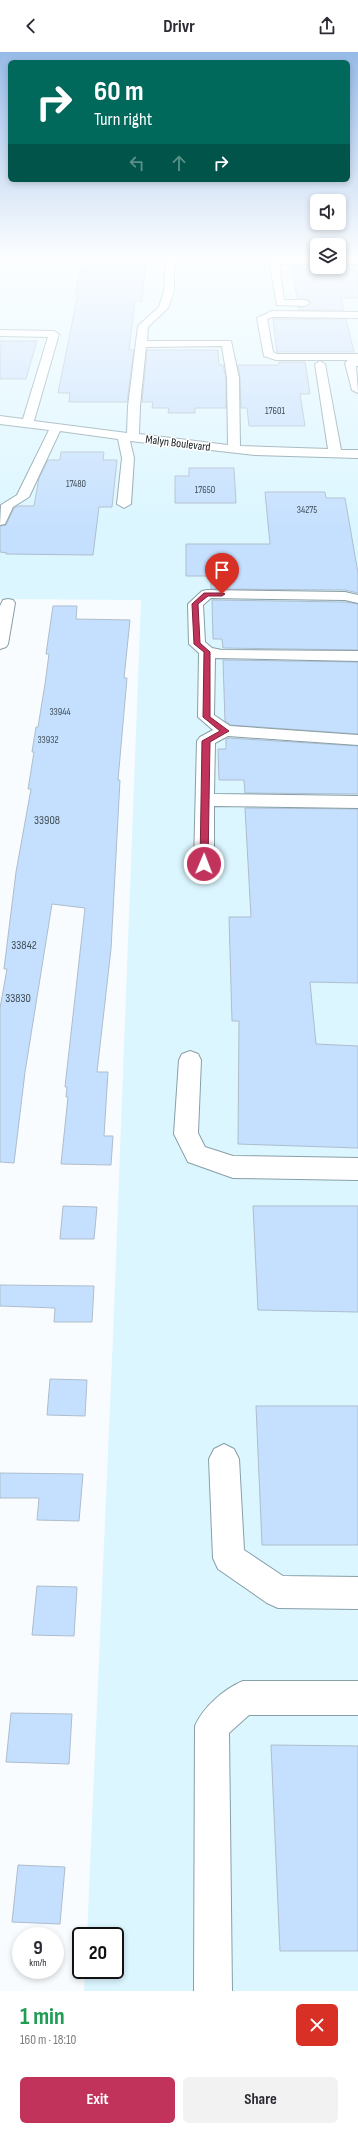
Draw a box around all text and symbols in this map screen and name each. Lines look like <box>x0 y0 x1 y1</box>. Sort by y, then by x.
icon: back <box>20 15 42 37</box>
icon: share <box>316 15 338 37</box>
text: Drivr <box>163 16 195 37</box>
text: 60 m <box>94 75 143 108</box>
icon: right <box>28 76 80 128</box>
text: Turn right <box>94 109 152 130</box>
icon: left <box>126 152 148 174</box>
icon: ahead <box>168 152 190 174</box>
icon: right <box>210 152 232 174</box>
map controls <box>310 194 346 274</box>
button: sound <box>310 194 346 230</box>
button: layers <box>310 238 346 274</box>
house number: 17601 <box>265 405 285 417</box>
street label: Malyn Boulevard <box>145 432 211 455</box>
house number: 17480 <box>66 478 86 490</box>
house number: 17650 <box>195 484 215 496</box>
house number: 34275 <box>297 504 317 516</box>
pin <box>205 553 239 594</box>
icon: arrive <box>211 559 233 581</box>
house number: 33944 <box>49 706 71 718</box>
house number: 33932 <box>37 734 59 746</box>
house number: 33908 <box>34 813 60 828</box>
position arrow <box>183 843 225 885</box>
house number: 33842 <box>11 938 37 953</box>
house number: 33830 <box>5 991 31 1006</box>
speed limit sign: 20 <box>72 1927 124 1979</box>
text: 9 <box>33 1936 43 1960</box>
text: km/h <box>29 1957 47 1969</box>
text: 1 min <box>20 2002 65 2031</box>
button: close <box>296 2004 338 2046</box>
text: 160 m · 18:10 <box>20 2032 76 2048</box>
button: Exit <box>20 2077 175 2123</box>
button: Share <box>183 2077 338 2123</box>

